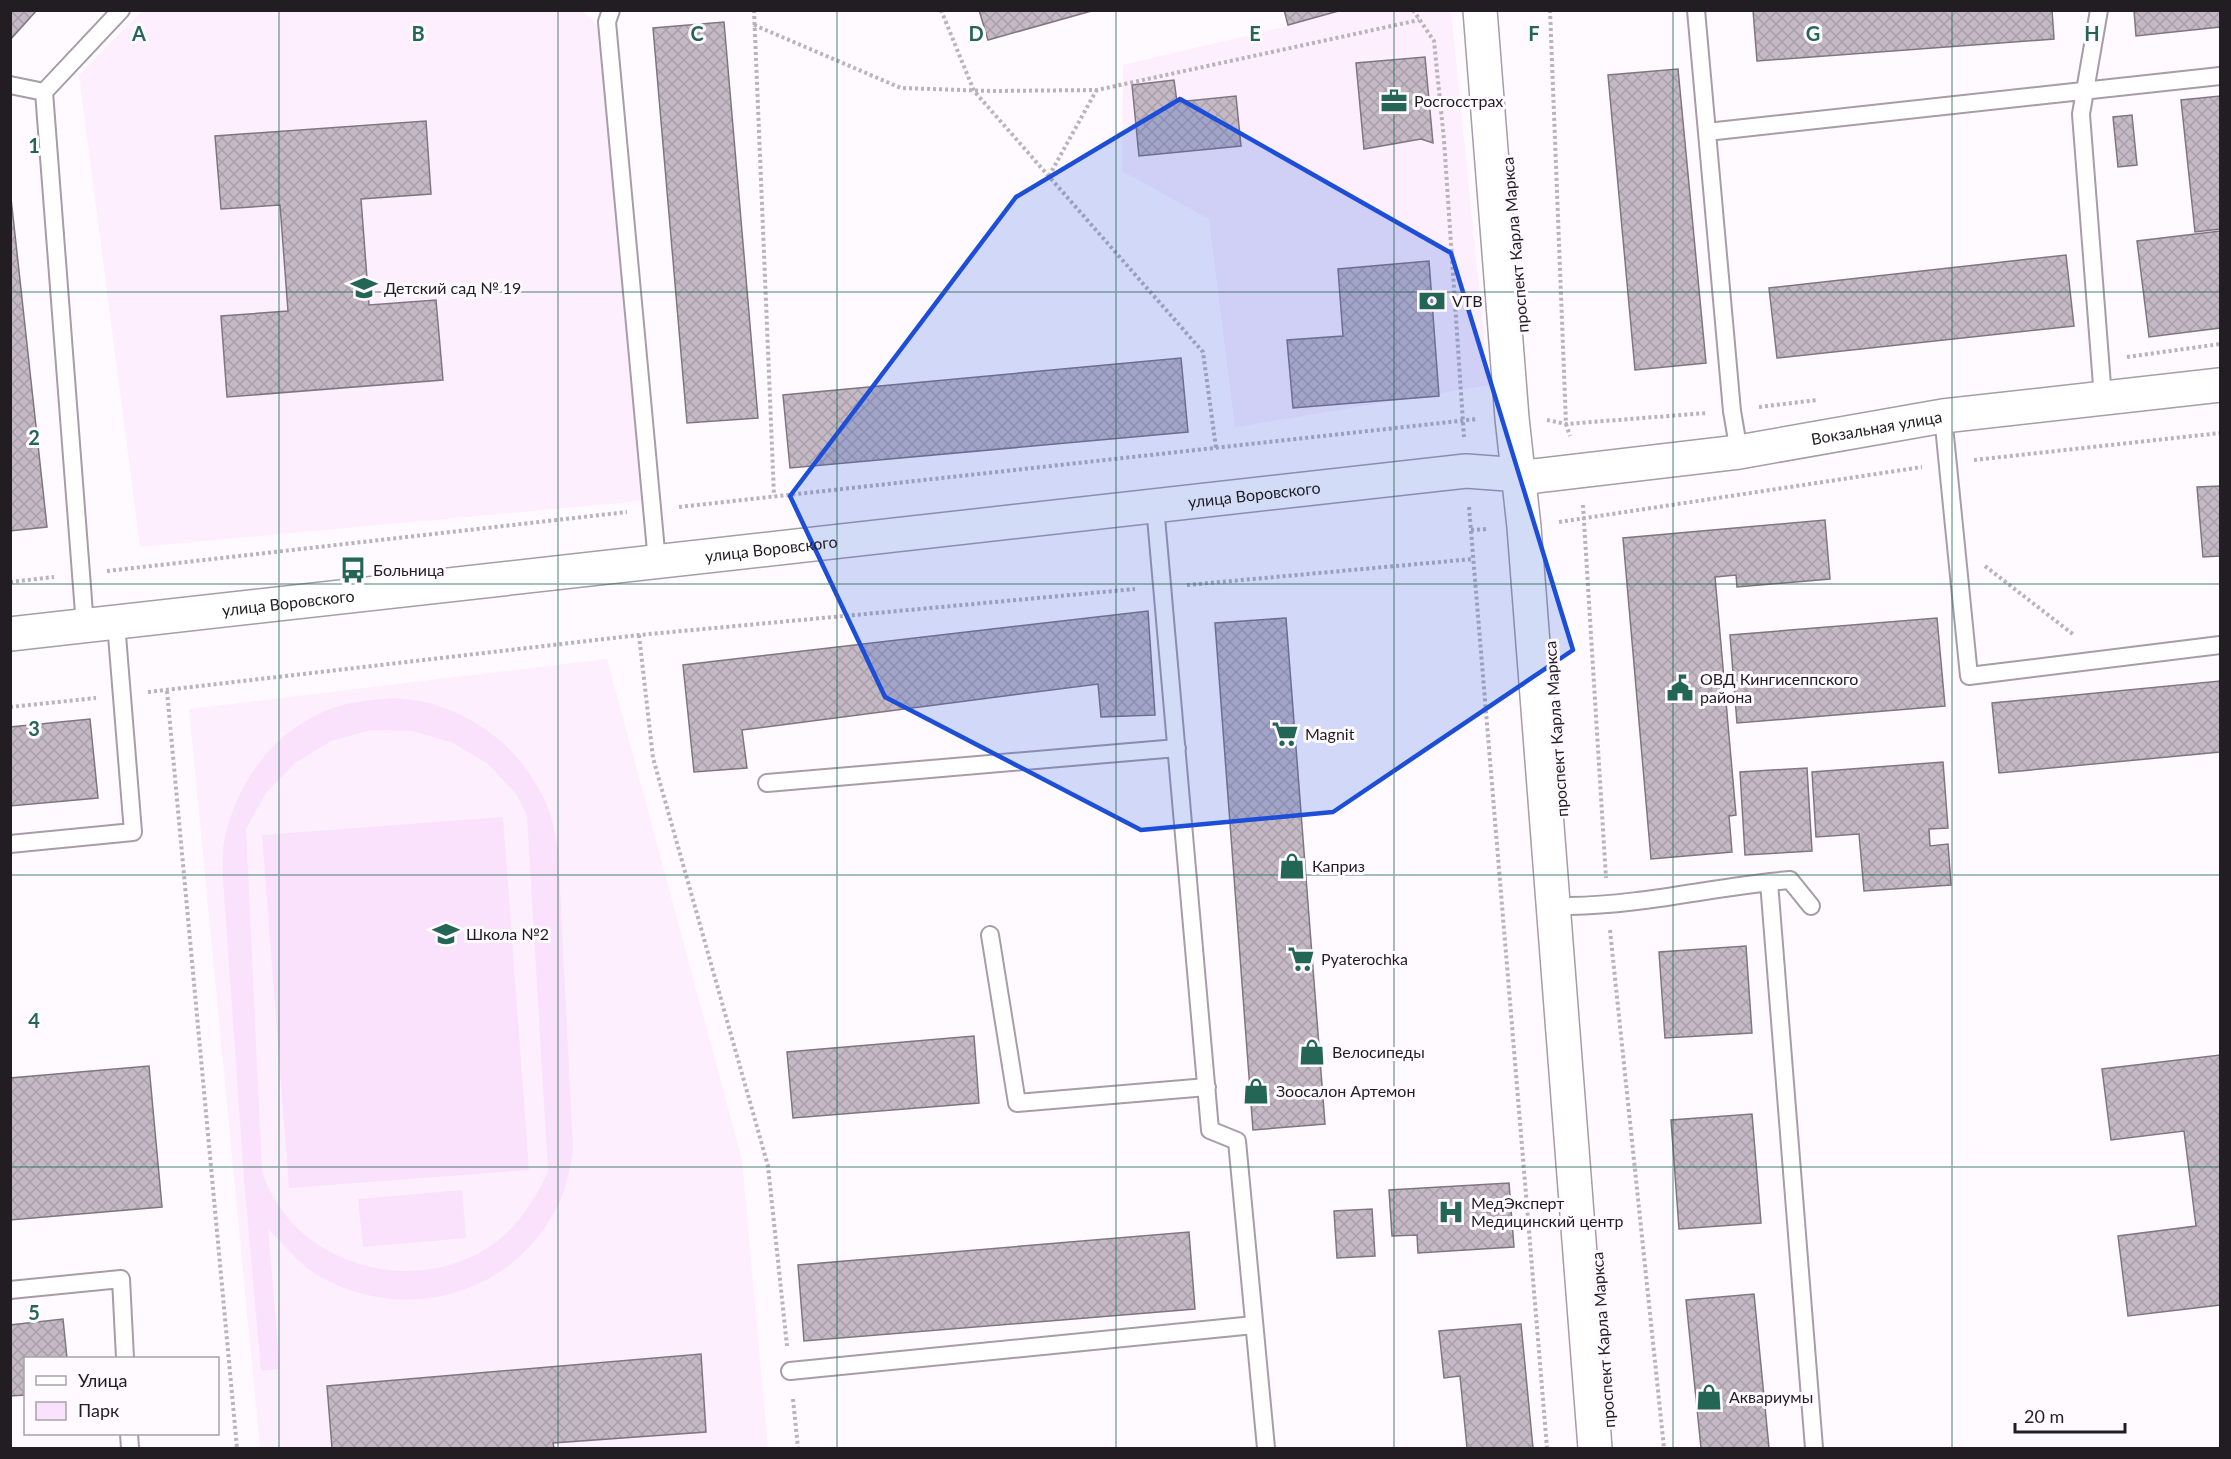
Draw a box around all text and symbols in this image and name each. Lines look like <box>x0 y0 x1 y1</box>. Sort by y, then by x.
text: A <box>131 21 146 45</box>
text: B <box>411 21 425 45</box>
text: C <box>690 21 704 45</box>
text: D <box>968 21 984 45</box>
text: E <box>1249 21 1261 45</box>
text: F <box>1528 21 1540 45</box>
text: G <box>1806 21 1820 45</box>
text: H <box>2084 21 2100 45</box>
office icon: Росгосстрах <box>1379 86 1409 116</box>
place label: Росгосстрах <box>1414 91 1503 110</box>
text: 1 <box>28 133 40 157</box>
street label: проспект Карла Маркса <box>1497 156 1532 334</box>
school or university icon: Детский сад № 19 <box>349 273 379 303</box>
place label: Детский сад № 19 <box>384 278 521 297</box>
bank icon: VTB <box>1417 286 1447 316</box>
place label: VTB <box>1452 291 1483 310</box>
street label: Вокзальная улица <box>1809 406 1943 448</box>
text: 2 <box>28 425 40 449</box>
street label: улица Воровского <box>1187 477 1321 511</box>
street label: улица Воровского <box>704 531 838 565</box>
bus stop icon: Больница <box>338 555 368 585</box>
place label: Больница <box>373 560 445 579</box>
street label: улица Воровского <box>221 586 355 619</box>
street label: проспект Карла Маркса <box>1540 640 1571 818</box>
place label: ОВД Кингисеппского района <box>1700 669 1858 706</box>
public building icon: ОВД Кингисеппского района <box>1665 673 1695 703</box>
text: 3 <box>28 716 40 740</box>
supermarket icon: Magnit <box>1270 719 1300 749</box>
place label: Magnit <box>1305 724 1355 743</box>
shop icon: Каприз <box>1277 851 1307 881</box>
place label: Каприз <box>1312 856 1365 875</box>
school or university icon: Школа №2 <box>431 919 461 949</box>
place label: Школа №2 <box>466 924 549 943</box>
supermarket icon: Pyaterochka <box>1286 944 1316 974</box>
place label: Pyaterochka <box>1321 949 1408 968</box>
text: 4 <box>28 1008 40 1032</box>
shop icon: Велосипеды <box>1297 1037 1327 1067</box>
place label: Велосипеды <box>1332 1042 1425 1061</box>
shop icon: Зоосалон Артемон <box>1241 1076 1271 1106</box>
place label: Зоосалон Артемон <box>1276 1081 1415 1100</box>
place label: МедЭксперт Медицинский центр <box>1471 1193 1623 1230</box>
hospital icon: МедЭксперт Медицинский центр <box>1436 1197 1466 1227</box>
street label: проспект Карла Маркса <box>1587 1251 1618 1429</box>
text: 5 <box>28 1300 40 1324</box>
legend <box>24 1357 219 1435</box>
text: Улица <box>78 1369 128 1391</box>
shop icon: Аквариумы <box>1694 1382 1724 1412</box>
place label: Аквариумы <box>1729 1387 1813 1406</box>
scale bar <box>2015 1396 2124 1434</box>
text: Парк <box>78 1399 120 1421</box>
text: 20 m <box>2024 1405 2064 1427</box>

